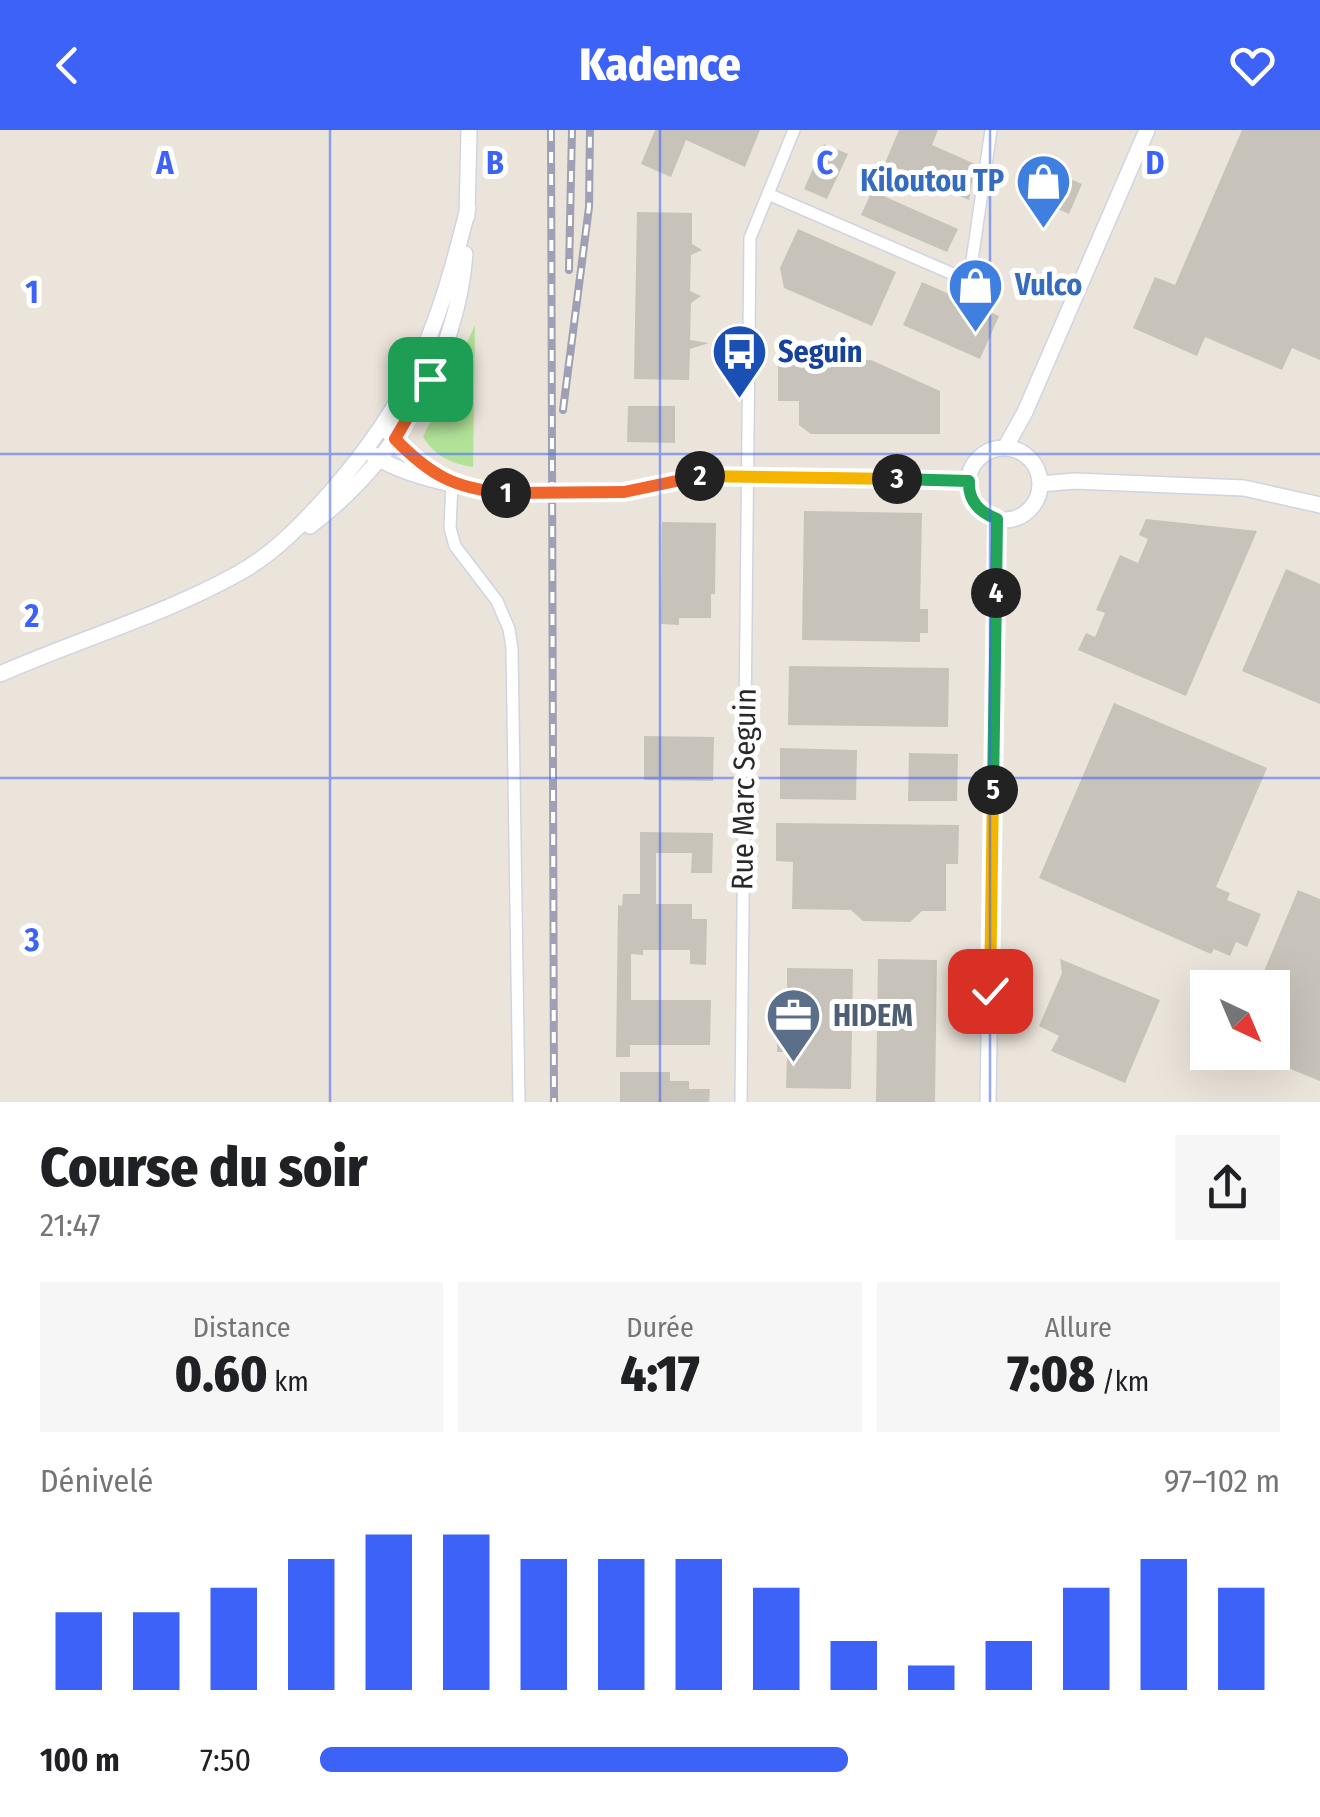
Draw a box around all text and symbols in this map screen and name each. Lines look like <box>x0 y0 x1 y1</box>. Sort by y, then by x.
icon: back <box>40 38 95 93</box>
text: Kadence <box>579 38 741 92</box>
icon: heart <box>1225 38 1280 93</box>
text: A <box>155 144 174 182</box>
text: B <box>486 144 504 182</box>
text: C <box>817 144 834 182</box>
text: D <box>1145 144 1165 182</box>
shop icon: Kiloutou TP <box>1013 151 1073 230</box>
place label: Kiloutou TP <box>860 163 1004 199</box>
shop icon: Vulco <box>946 255 1006 334</box>
place label: Vulco <box>1014 267 1082 303</box>
text: 1 <box>25 273 39 311</box>
bus stop icon: Seguin <box>709 322 769 401</box>
place label: Seguin <box>778 334 862 370</box>
pin <box>388 337 473 422</box>
icon: arrive <box>403 352 458 407</box>
pin: 2 <box>675 451 725 501</box>
pin: 3 <box>872 454 922 504</box>
text: 2 <box>694 459 706 492</box>
text: 3 <box>890 462 904 495</box>
pin: 1 <box>481 468 531 518</box>
text: 1 <box>500 476 512 509</box>
pin: 4 <box>971 568 1021 618</box>
text: 4 <box>989 576 1003 609</box>
text: 2 <box>24 597 40 635</box>
street label: Rue Marc Seguin <box>724 688 764 890</box>
pin: 5 <box>968 765 1018 815</box>
text: 5 <box>986 773 1000 806</box>
text: 3 <box>23 921 40 959</box>
pin <box>948 949 1033 1034</box>
icon: check <box>963 964 1018 1019</box>
north arrow <box>1190 970 1290 1070</box>
map controls <box>1190 970 1290 1070</box>
office icon: HIDEM <box>764 986 824 1065</box>
place label: HIDEM <box>833 998 913 1034</box>
text: Course du soir <box>40 1135 367 1201</box>
button: share <box>1175 1135 1280 1240</box>
text: 21:47 <box>40 1206 100 1244</box>
text: Distance <box>193 1311 291 1344</box>
text: Durée <box>626 1311 694 1344</box>
text: Allure <box>1045 1311 1112 1344</box>
text: 0.60 <box>175 1344 268 1404</box>
text: 4:17 <box>620 1344 700 1404</box>
text: 7:08 <box>1007 1344 1095 1404</box>
text: km <box>268 1365 309 1398</box>
text: /km <box>1095 1365 1149 1398</box>
text: Dénivelé <box>40 1462 153 1500</box>
text: 97–102 m <box>1164 1462 1280 1500</box>
text: 100 m <box>40 1741 120 1779</box>
text: 7:50 <box>200 1741 251 1779</box>

